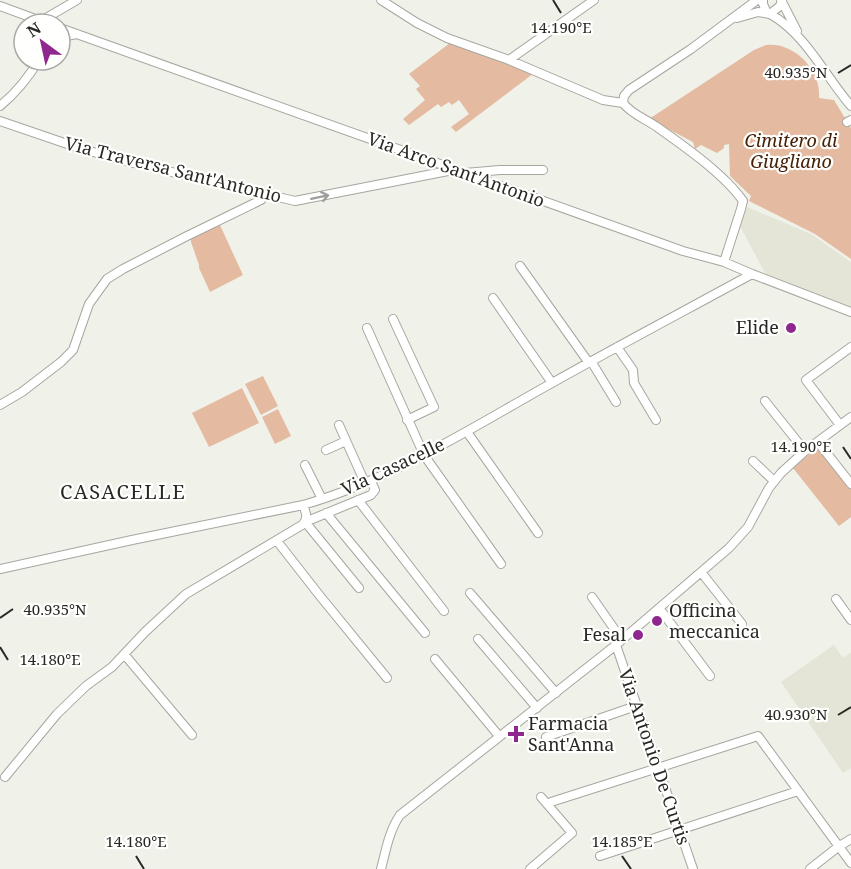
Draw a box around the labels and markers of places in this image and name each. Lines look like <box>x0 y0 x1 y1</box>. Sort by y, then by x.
place label: Elide <box>736 315 779 339</box>
marker: Elide <box>784 321 798 335</box>
place label: Officina meccanica <box>669 598 760 643</box>
marker: Officina meccanica <box>650 614 664 628</box>
place label: Fesal <box>583 622 626 646</box>
marker: Fesal <box>631 628 645 642</box>
place label: Farmacia Sant'Anna <box>528 711 614 756</box>
marker: Farmacia Sant'Anna <box>509 727 523 741</box>

